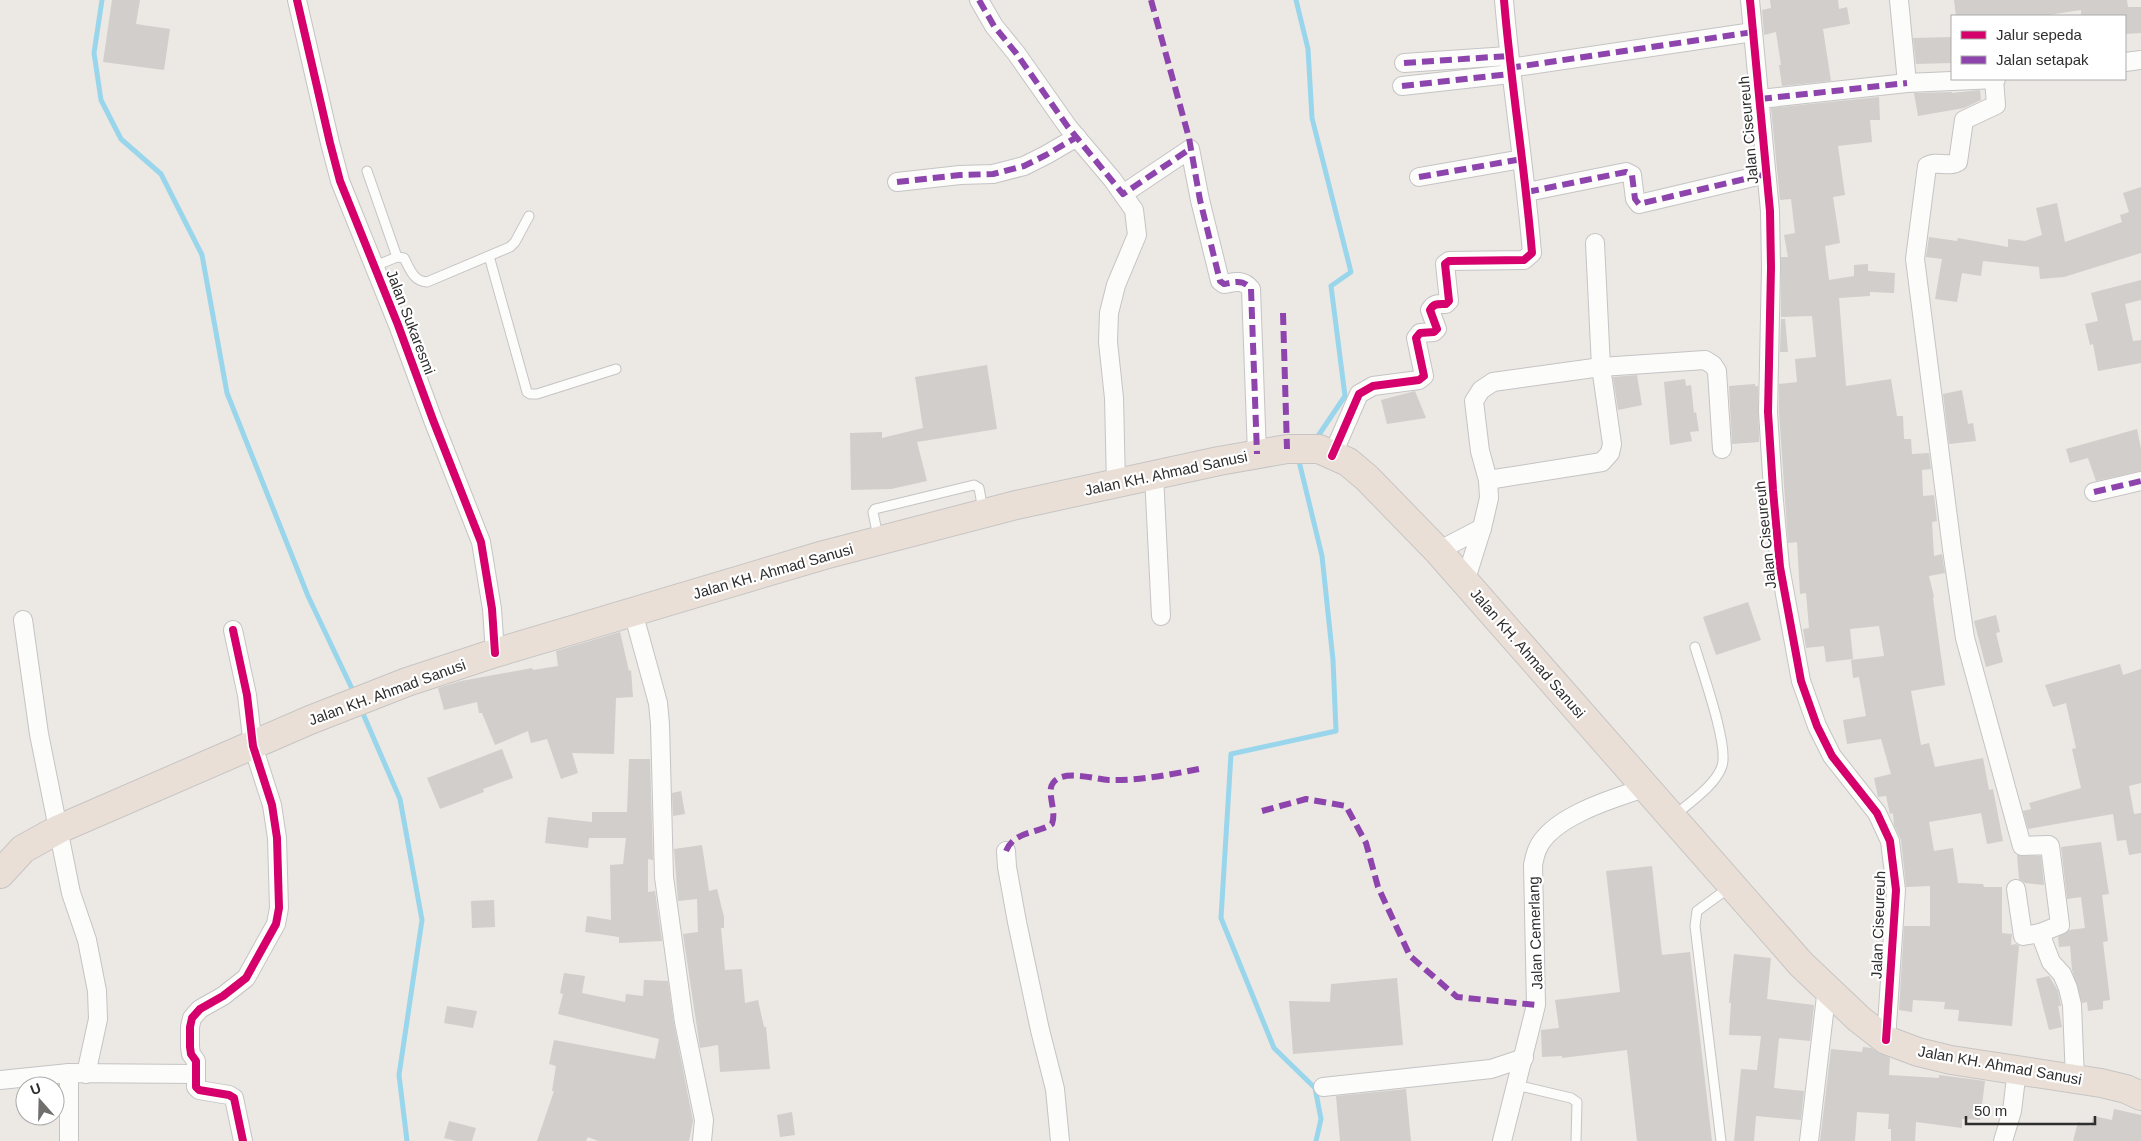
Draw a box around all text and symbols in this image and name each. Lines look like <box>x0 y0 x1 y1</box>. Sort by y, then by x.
legend <box>1951 15 2126 80</box>
text: Jalur sepeda <box>1996 26 2083 43</box>
text: Jalan setapak <box>1996 51 2089 68</box>
street label: Jalan Ciseureuh <box>1735 75 1761 185</box>
street label: Jalan Sukaresmi <box>383 267 439 377</box>
street label: Jalan KH. Ahmad Sanusi <box>1083 447 1249 499</box>
street label: Jalan Ciseureuh <box>1751 480 1779 590</box>
street label: Jalan KH. Ahmad Sanusi <box>691 540 855 602</box>
street label: Jalan KH. Ahmad Sanusi <box>1467 585 1589 721</box>
street label: Jalan KH. Ahmad Sanusi <box>306 656 468 728</box>
street label: Jalan Ciseureuh <box>1868 871 1888 979</box>
street label: Jalan Cemerlang <box>1525 876 1545 990</box>
street label: Jalan KH. Ahmad Sanusi <box>1917 1042 2083 1088</box>
north arrow <box>15 1076 65 1126</box>
text: U <box>28 1080 43 1098</box>
scale bar <box>1966 1094 2095 1126</box>
text: 50 m <box>1974 1102 2007 1119</box>

